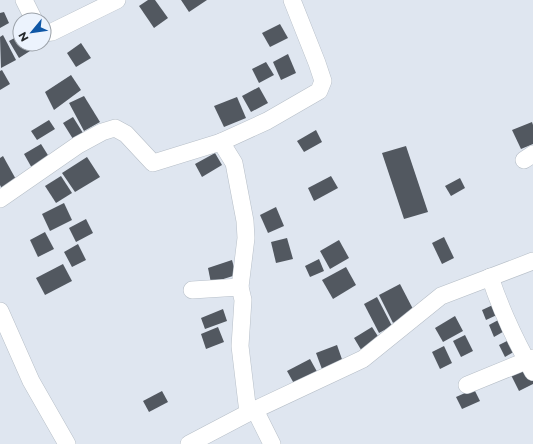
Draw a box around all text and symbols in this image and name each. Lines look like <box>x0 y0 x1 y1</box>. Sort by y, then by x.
north arrow <box>12 12 52 52</box>
text: N <box>15 30 32 44</box>

